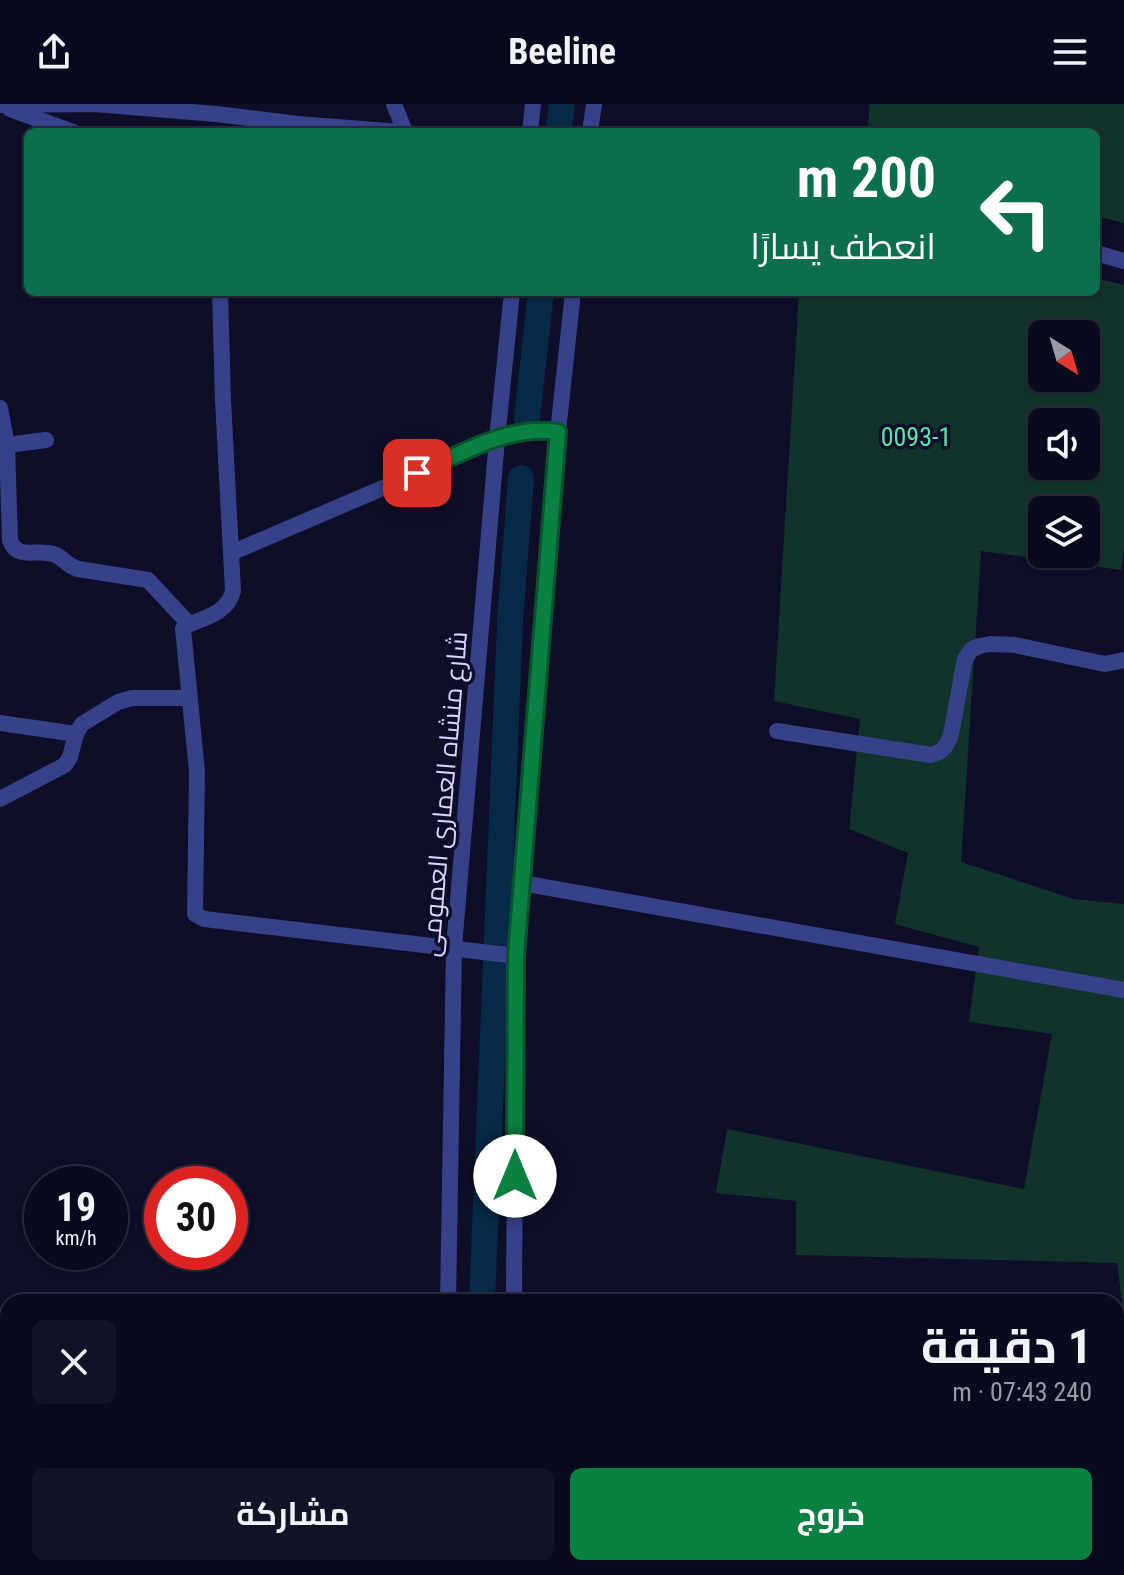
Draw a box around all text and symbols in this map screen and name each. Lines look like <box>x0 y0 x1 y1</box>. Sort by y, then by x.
icon: share <box>32 30 76 74</box>
icon: menu <box>1048 30 1092 74</box>
text: Beeline <box>508 31 616 73</box>
text: 200 m <box>797 145 936 211</box>
icon: left <box>964 160 1068 264</box>
text: انعطف يسارًا <box>750 226 936 268</box>
north arrow <box>1028 320 1100 392</box>
map controls <box>1028 320 1100 568</box>
button: sound <box>1028 408 1100 480</box>
park label: 0093-1 <box>881 422 951 452</box>
pin <box>383 439 451 507</box>
icon: arrive <box>395 451 439 495</box>
button: layers <box>1028 496 1100 568</box>
street label: شارع منشاه العمارى العمومى <box>415 630 475 958</box>
position arrow <box>473 1134 557 1218</box>
speed limit sign: 30 <box>144 1166 248 1270</box>
text: 19 <box>56 1184 96 1231</box>
text: km/h <box>55 1226 97 1250</box>
text: 1 دقيقة <box>921 1318 1092 1375</box>
button: close <box>32 1320 116 1404</box>
text: 240 m · 07:43 <box>952 1377 1092 1407</box>
button: مشاركة <box>32 1468 554 1560</box>
button: خروج <box>570 1468 1092 1560</box>

